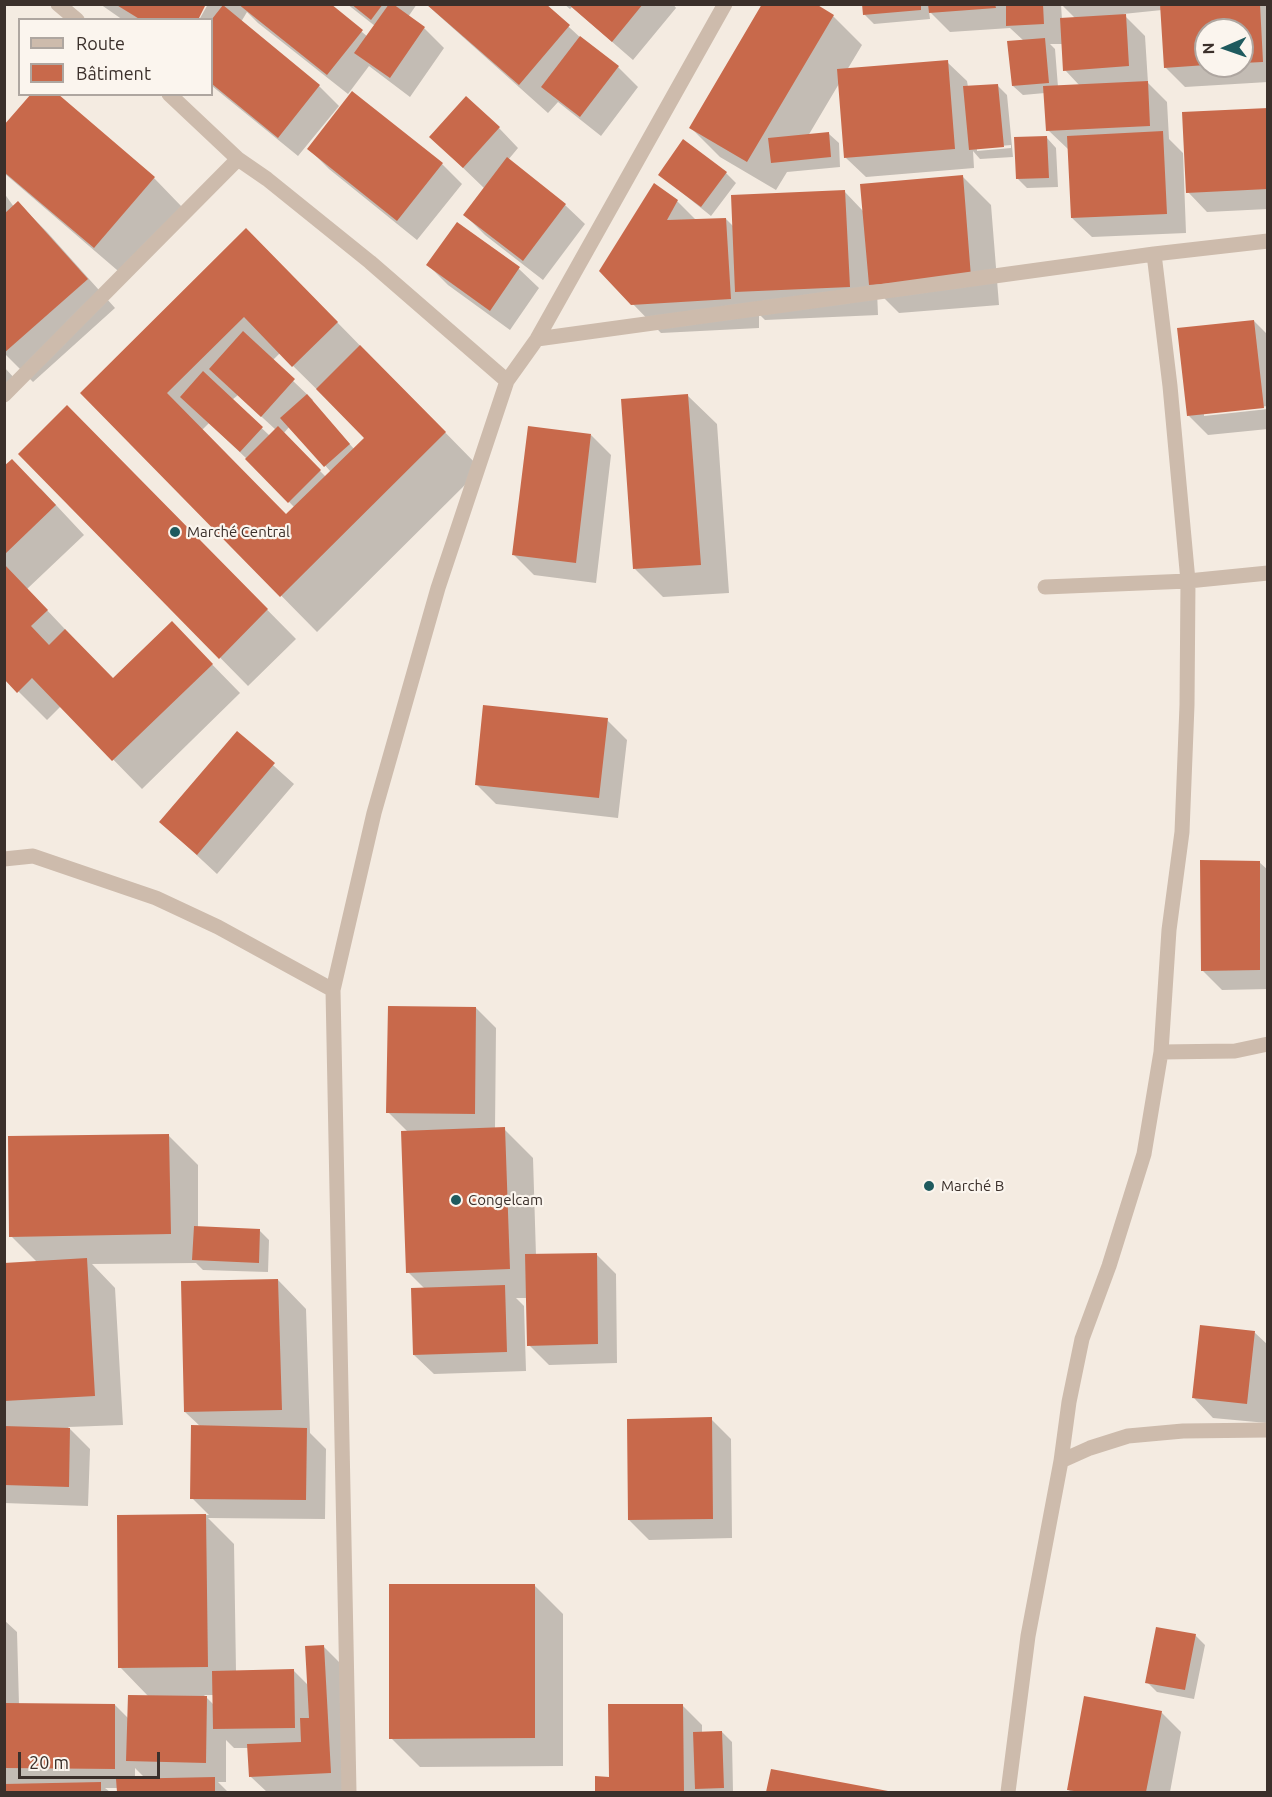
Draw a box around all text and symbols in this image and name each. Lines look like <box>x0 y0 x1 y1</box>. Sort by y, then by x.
legend <box>18 18 213 96</box>
north arrow <box>1194 18 1254 78</box>
text: Route <box>76 33 125 53</box>
text: N <box>1199 42 1217 55</box>
text: Bâtiment <box>76 63 151 83</box>
place label: Marché Central <box>187 523 290 541</box>
marker: Marché Central <box>168 525 182 539</box>
place label: Marché B <box>941 1177 1004 1195</box>
marker: Marché B <box>922 1179 936 1193</box>
place label: Congelcam <box>468 1191 543 1209</box>
marker: Congelcam <box>449 1193 463 1207</box>
scale bar <box>21 1740 164 1778</box>
text: 20 m <box>29 1752 69 1772</box>

